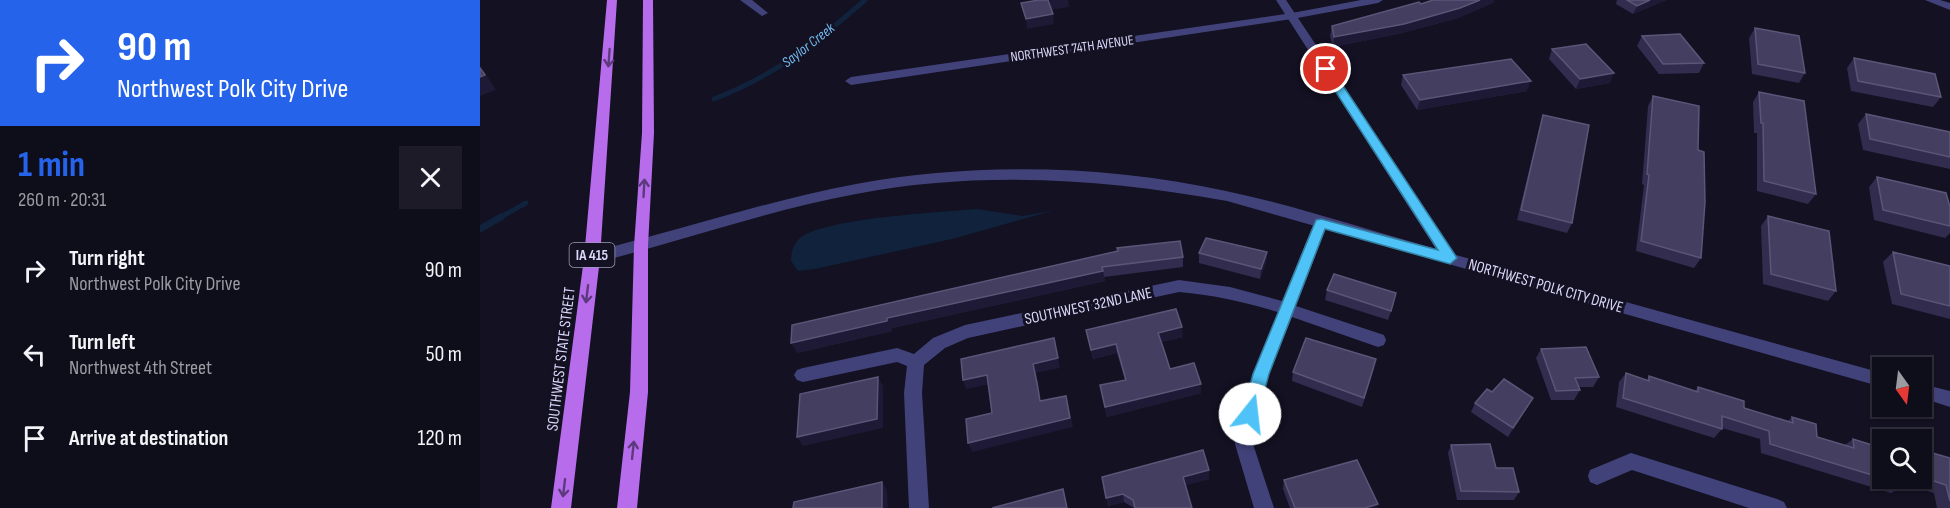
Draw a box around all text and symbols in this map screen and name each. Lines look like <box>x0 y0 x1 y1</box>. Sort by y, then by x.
water label: Saylor Creek <box>778 19 839 72</box>
text: 90 m <box>117 22 191 73</box>
icon: right <box>18 24 96 102</box>
street label: NORTHWEST 74TH AVENUE <box>1009 31 1135 66</box>
pin <box>1300 43 1351 94</box>
one-way arrow <box>603 48 614 68</box>
icon: arrive <box>1309 52 1342 85</box>
text: Northwest Polk City Drive <box>117 73 348 105</box>
text: 1 min <box>18 144 85 187</box>
button: close <box>399 146 462 209</box>
one-way arrow <box>639 178 650 198</box>
text: 260 m · 20:31 <box>18 188 106 212</box>
road number: IA 415 <box>570 243 614 267</box>
text: Turn right <box>69 245 145 272</box>
icon: right <box>18 254 51 287</box>
street label: NORTHWEST POLK CITY DRIVE <box>1466 255 1625 318</box>
text: 90 m <box>425 257 462 284</box>
text: Northwest Polk City Drive <box>69 272 240 296</box>
one-way arrow <box>582 284 593 304</box>
street label: SOUTHWEST 32ND LANE <box>1023 284 1154 329</box>
street label: SOUTHWEST STATE STREET <box>543 286 580 432</box>
text: Turn left <box>69 329 135 356</box>
icon: left <box>18 338 51 371</box>
text: 50 m <box>426 341 462 368</box>
text: Northwest 4th Street <box>69 356 212 380</box>
north arrow <box>1872 357 1932 417</box>
map controls <box>1872 357 1932 489</box>
position arrow <box>1218 382 1282 446</box>
icon: arrive <box>18 422 51 455</box>
text: Arrive at destination <box>69 425 228 452</box>
text: 120 m <box>418 425 462 452</box>
button: search <box>1872 429 1932 489</box>
one-way arrow <box>628 440 639 460</box>
one-way arrow <box>558 478 569 497</box>

